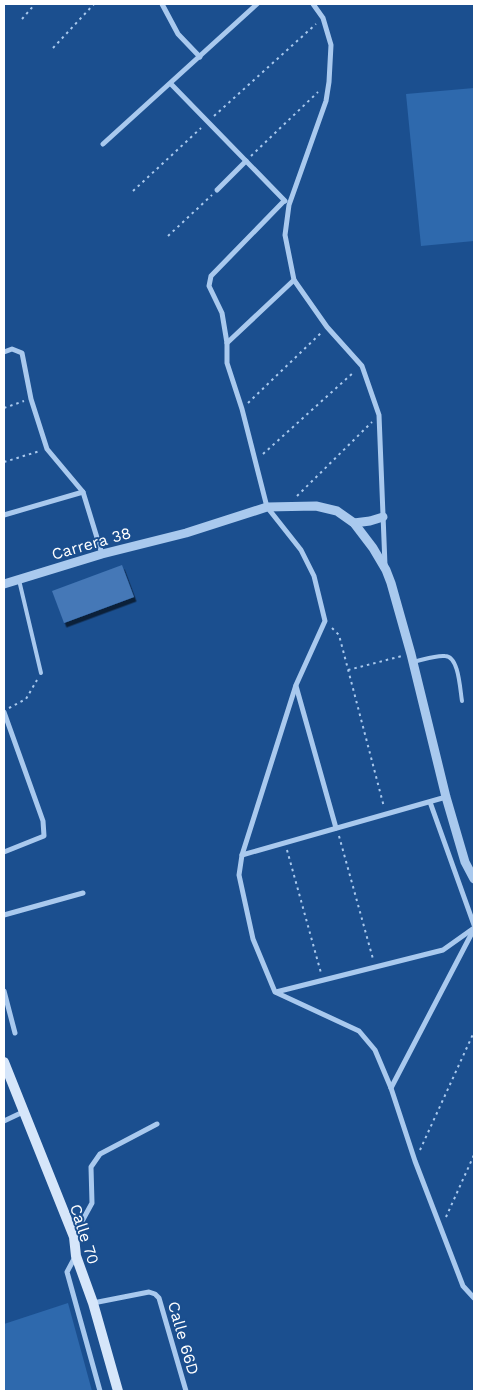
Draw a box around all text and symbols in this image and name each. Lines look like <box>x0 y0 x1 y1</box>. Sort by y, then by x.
street label: Carrera 38 <box>49 523 133 564</box>
street label: Calle 70 <box>66 1202 103 1267</box>
street label: Calle 66D <box>164 1299 203 1377</box>

